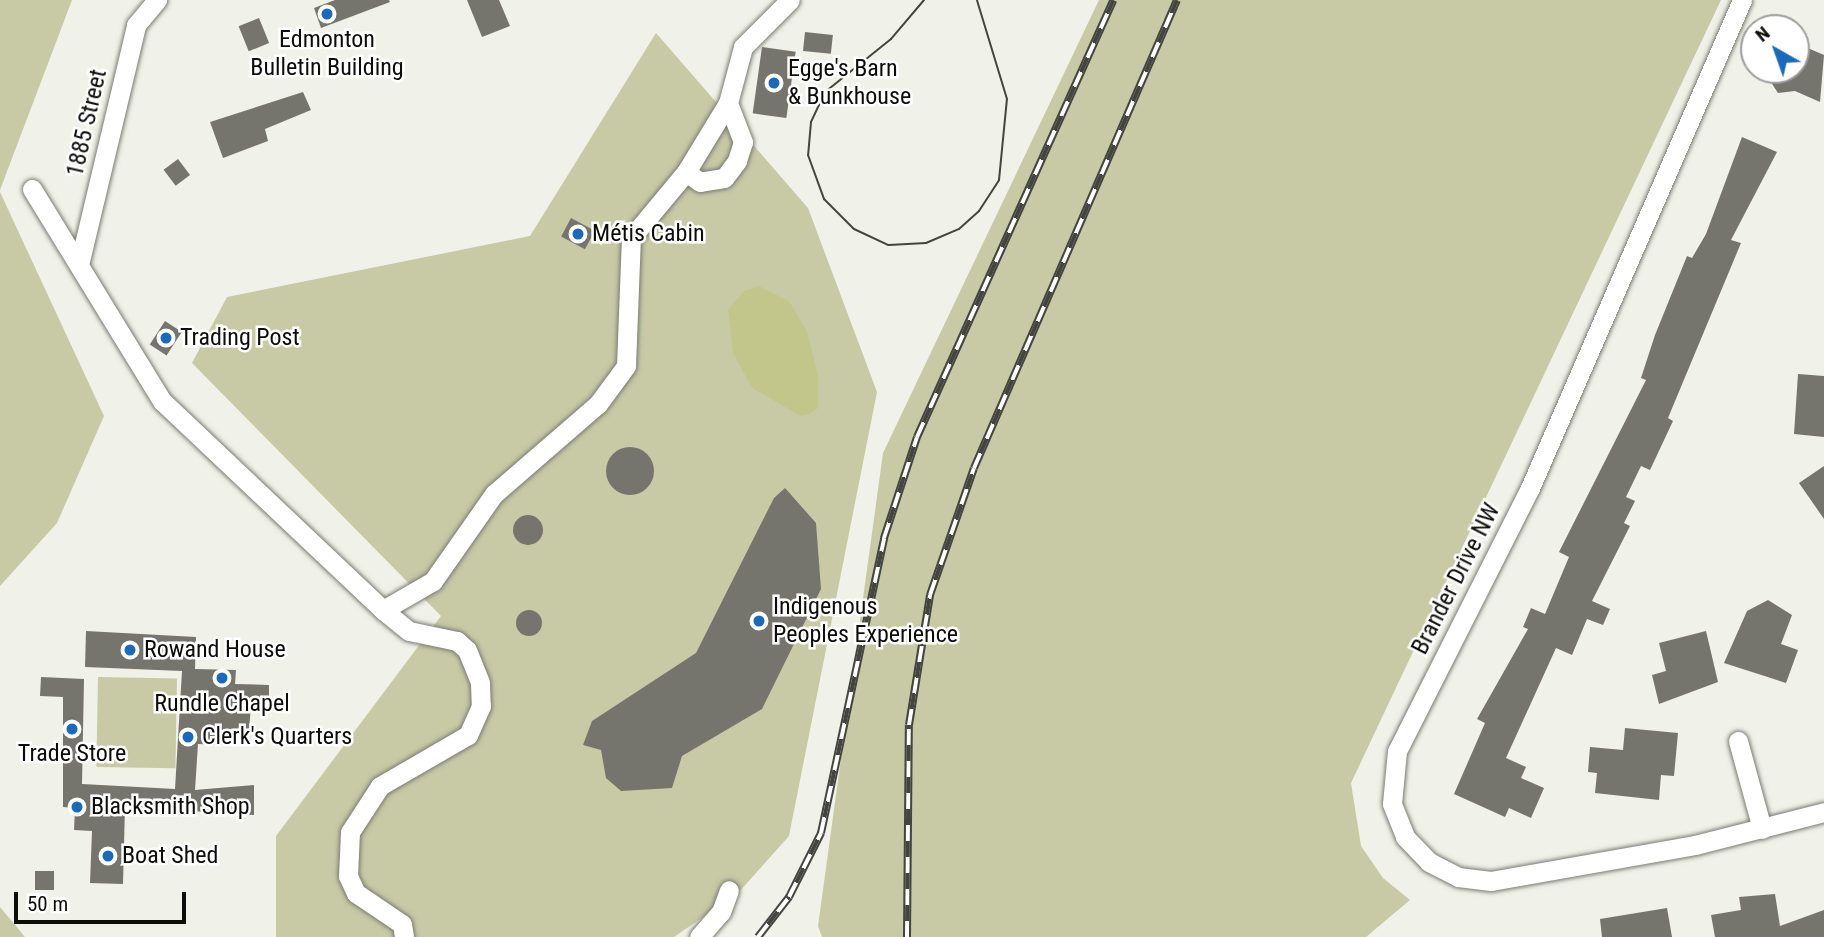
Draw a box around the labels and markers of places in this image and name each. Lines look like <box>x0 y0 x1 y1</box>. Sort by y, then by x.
marker: Edmonton Bulletin Building <box>319 6 335 22</box>
place label: Edmonton Bulletin Building <box>250 26 404 82</box>
place label: Egge's Barn & Bunkhouse <box>788 55 911 111</box>
marker: Egge's Barn & Bunkhouse <box>766 75 782 91</box>
place label: Métis Cabin <box>592 220 705 248</box>
marker: Métis Cabin <box>570 226 586 242</box>
place label: Trading Post <box>180 324 300 352</box>
marker: Trading Post <box>158 330 174 346</box>
place label: Indigenous Peoples Experience <box>773 593 958 649</box>
marker: Indigenous Peoples Experience <box>751 613 767 629</box>
place label: Rowand House <box>144 636 286 664</box>
marker: Rowand House <box>122 642 138 658</box>
marker: Rundle Chapel <box>214 670 230 686</box>
place label: Rundle Chapel <box>154 690 290 718</box>
marker: Trade Store <box>64 721 80 737</box>
place label: Clerk's Quarters <box>202 723 352 751</box>
marker: Clerk's Quarters <box>180 729 196 745</box>
place label: Trade Store <box>18 740 126 768</box>
place label: Blacksmith Shop <box>91 793 250 821</box>
marker: Blacksmith Shop <box>69 799 85 815</box>
place label: Boat Shed <box>122 842 218 870</box>
marker: Boat Shed <box>100 848 116 864</box>

